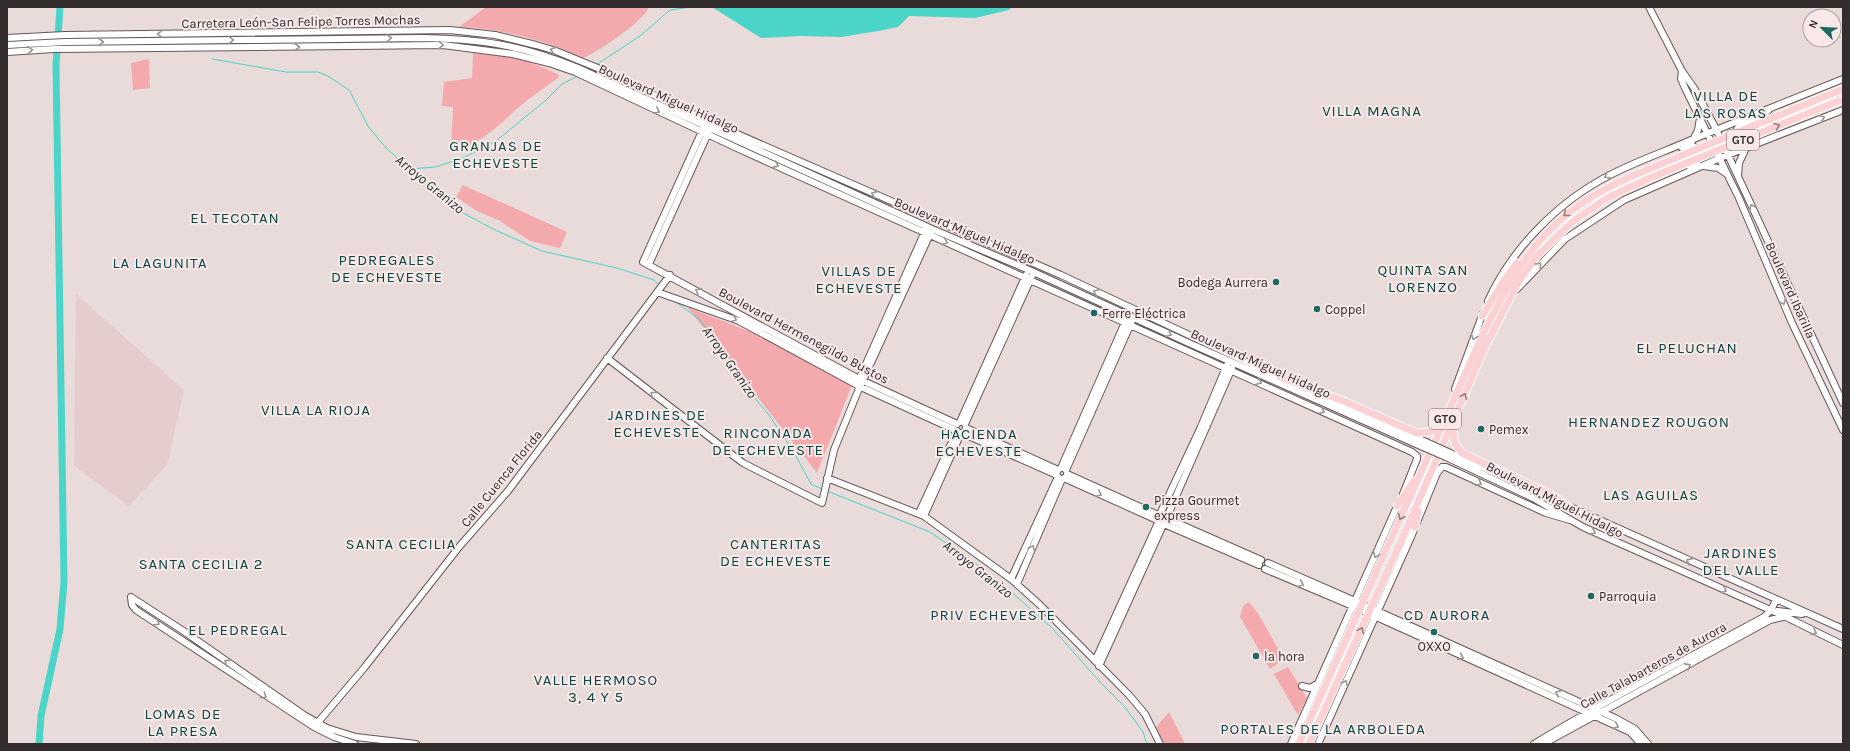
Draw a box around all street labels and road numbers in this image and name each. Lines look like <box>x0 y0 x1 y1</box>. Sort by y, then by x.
street label: Carretera León-San Felipe Torres Mochas <box>181 12 421 31</box>
street label: Boulevard Miguel Hidalgo <box>597 61 741 136</box>
road number: GTO <box>1727 130 1759 150</box>
street label: Boulevard Miguel Hidalgo <box>892 194 1037 267</box>
street label: Boulevard Ibarilla <box>1763 240 1819 341</box>
street label: Boulevard Hermenegildo Bustos <box>716 284 891 387</box>
street label: Boulevard Miguel Hidalgo <box>1189 326 1333 401</box>
road number: GTO <box>1429 409 1461 429</box>
street label: Calle Cuenca Florida <box>458 427 545 530</box>
street label: Boulevard Miguel Hidalgo <box>1484 458 1626 541</box>
street label: Calle Talabarteros de Aurora <box>1578 619 1729 712</box>

